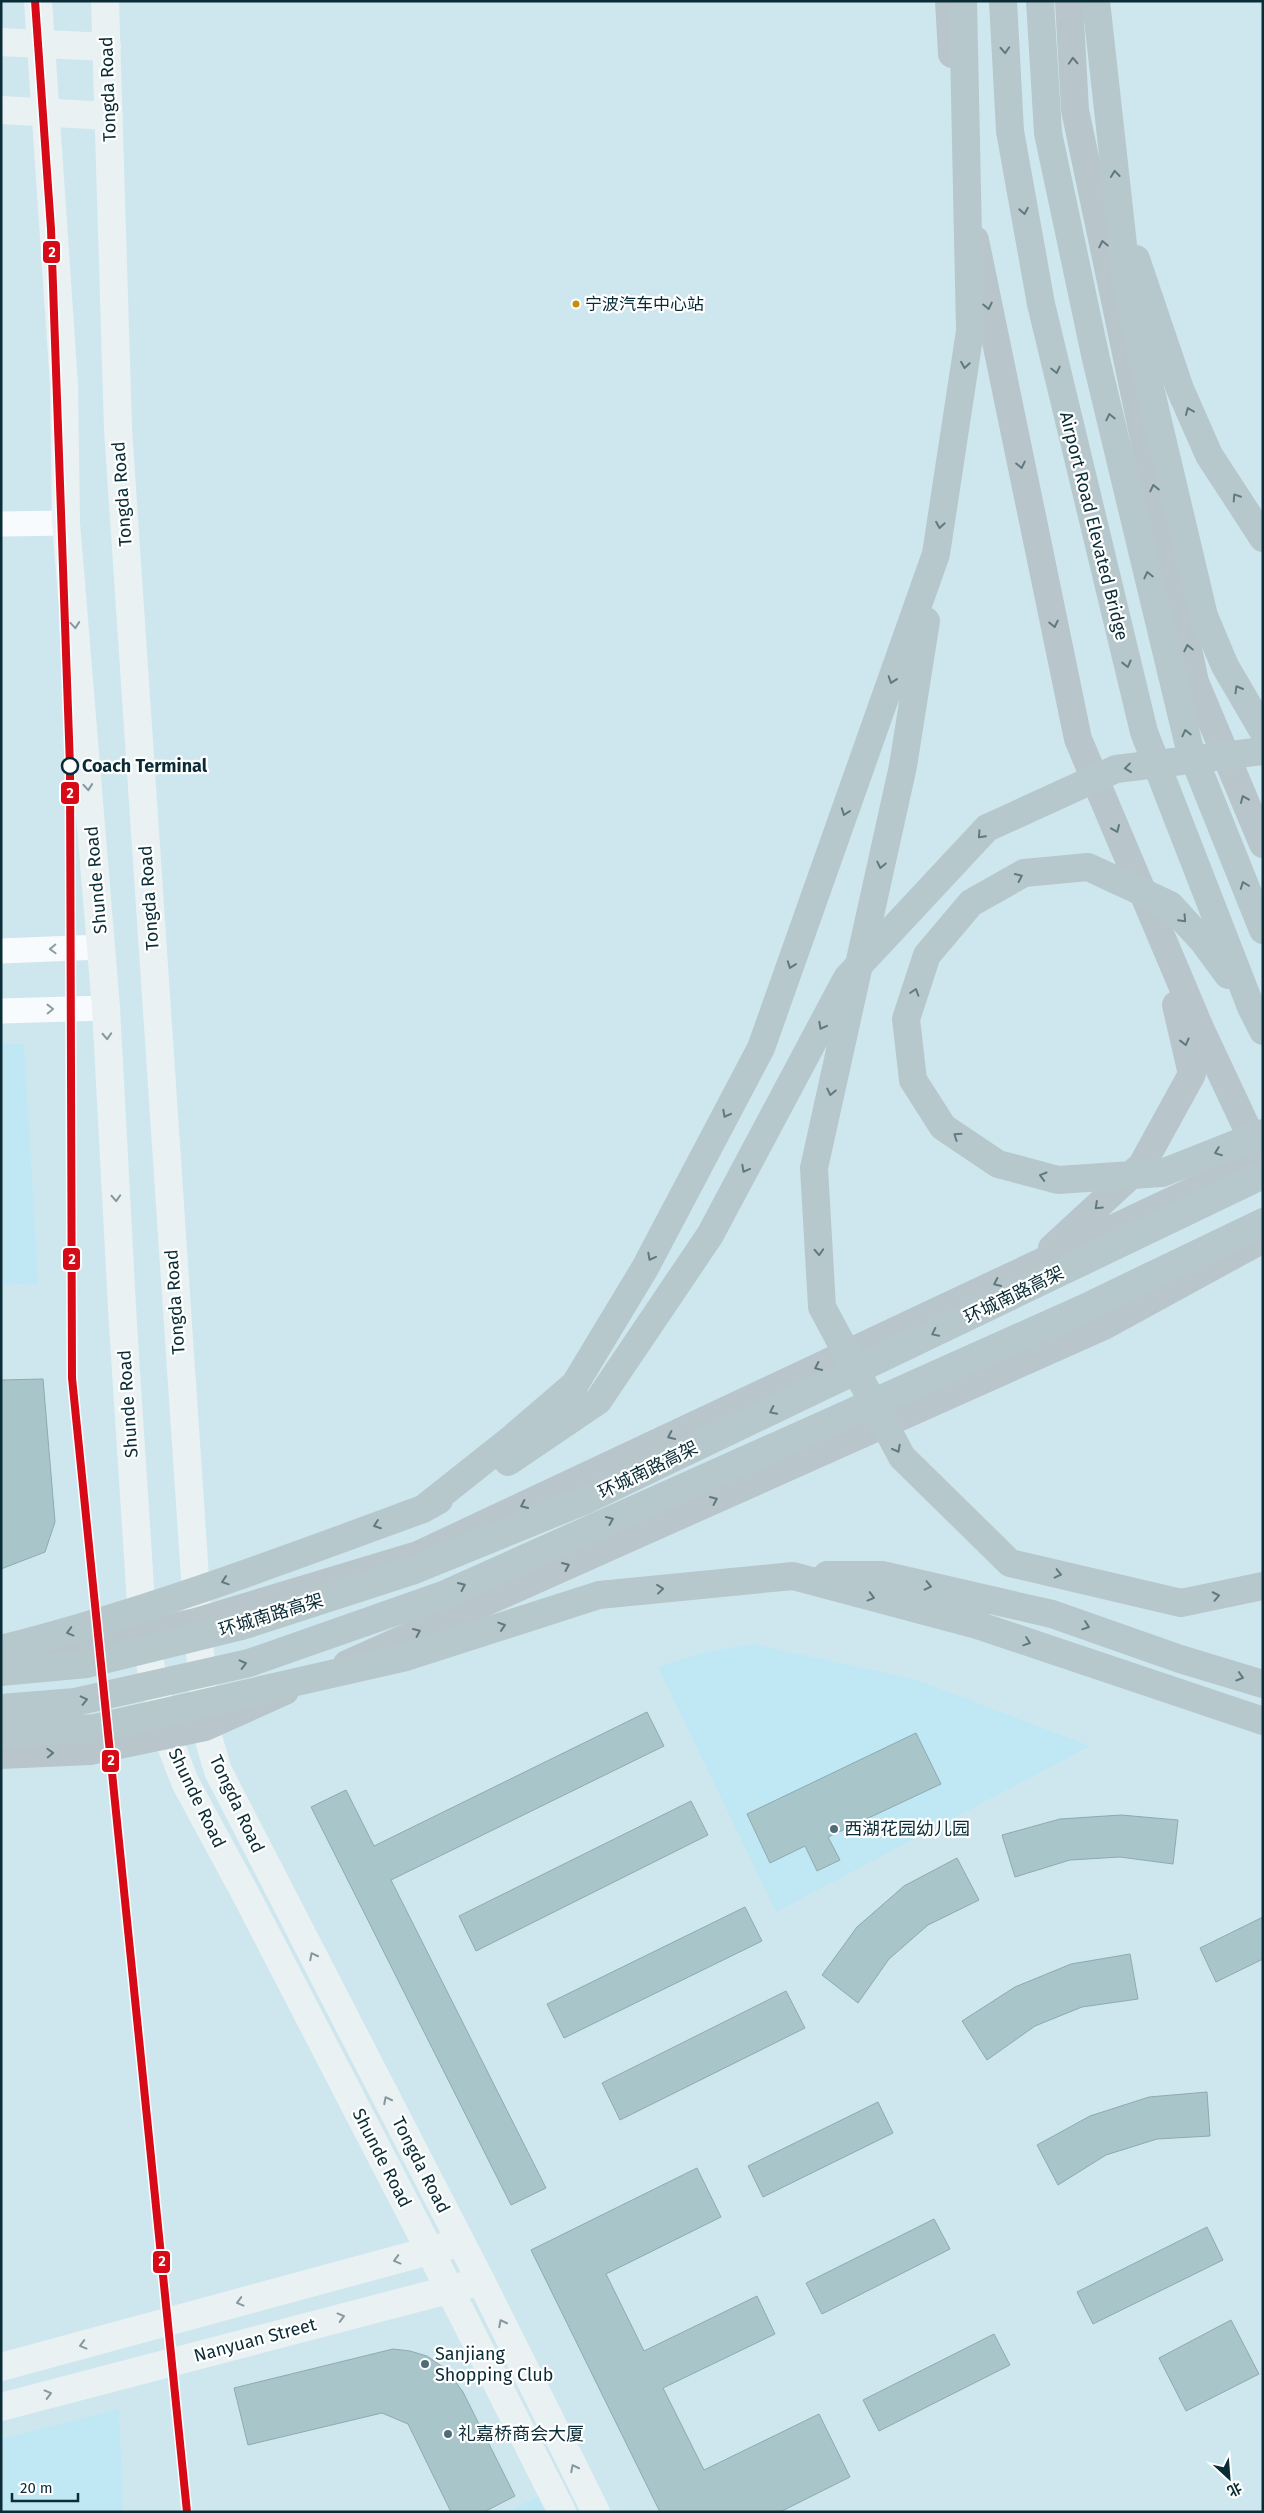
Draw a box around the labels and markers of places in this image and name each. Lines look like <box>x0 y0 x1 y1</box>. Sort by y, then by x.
place label: 宁波汽车中心站 <box>585 294 704 315</box>
marker: 宁波汽车中心站 <box>571 299 581 309</box>
place label: Coach Terminal <box>82 755 208 777</box>
marker: Coach Terminal <box>61 757 79 775</box>
place label: 西湖花园幼儿园 <box>844 1818 970 1840</box>
marker: 西湖花园幼儿园 <box>828 1823 840 1835</box>
place label: Sanjiang Shopping Club <box>435 2343 553 2386</box>
marker: Sanjiang Shopping Club <box>419 2358 431 2370</box>
place label: 礼嘉桥商会大厦 <box>458 2423 584 2445</box>
marker: 礼嘉桥商会大厦 <box>442 2428 454 2440</box>

